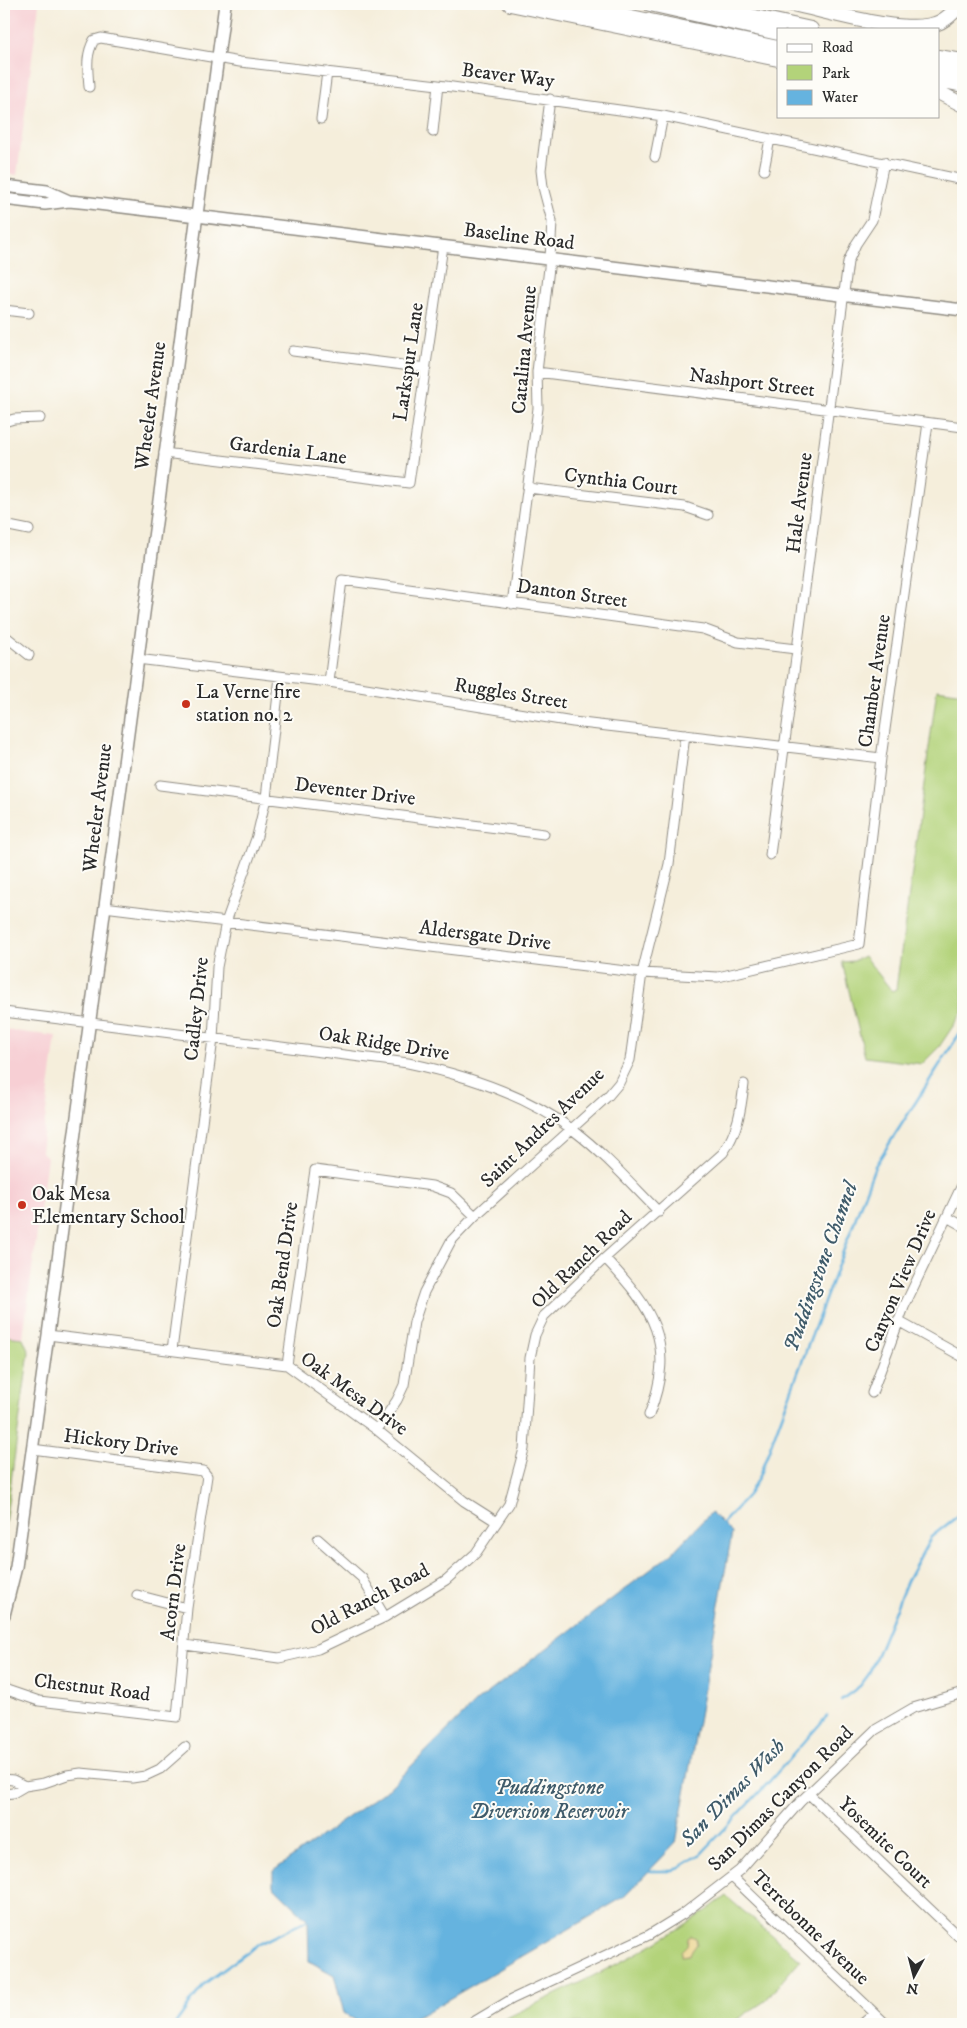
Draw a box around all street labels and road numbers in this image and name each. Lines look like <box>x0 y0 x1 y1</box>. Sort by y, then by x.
street label: Beaver Way <box>460 58 556 94</box>
street label: Baseline Road <box>462 218 576 256</box>
street label: Catalina Avenue <box>507 285 543 415</box>
street label: Larkspur Lane <box>388 301 430 423</box>
street label: Wheeler Avenue <box>129 340 172 473</box>
street label: Nashport Street <box>688 363 816 403</box>
street label: Gardenia Lane <box>228 431 348 471</box>
street label: Hale Avenue <box>781 451 819 555</box>
street label: Cynthia Court <box>563 463 679 501</box>
street label: Danton Street <box>515 574 629 614</box>
street label: Chamber Avenue <box>853 613 897 749</box>
street label: Ruggles Street <box>452 673 570 715</box>
street label: Wheeler Avenue <box>78 742 118 875</box>
street label: Deventer Drive <box>293 772 417 812</box>
street label: Aldersgate Drive <box>418 915 552 957</box>
street label: Cadley Drive <box>179 956 215 1062</box>
street label: Oak Ridge Drive <box>317 1021 451 1067</box>
street label: Saint Andres Avenue <box>476 1063 610 1193</box>
street label: Oak Bend Drive <box>262 1200 304 1330</box>
street label: Old Ranch Road <box>526 1205 638 1315</box>
street label: Canyon View Drive <box>860 1205 942 1357</box>
street label: Oak Mesa Drive <box>295 1347 413 1441</box>
street label: Hickory Drive <box>62 1424 180 1462</box>
street label: Acorn Drive <box>156 1542 192 1642</box>
street label: Old Ranch Road <box>306 1558 434 1642</box>
street label: Chestnut Road <box>32 1668 152 1708</box>
street label: San Dimas Canyon Road <box>703 1721 859 1877</box>
street label: Yosemite Court <box>833 1792 937 1894</box>
street label: Terrebonne Avenue <box>746 1865 874 1991</box>

